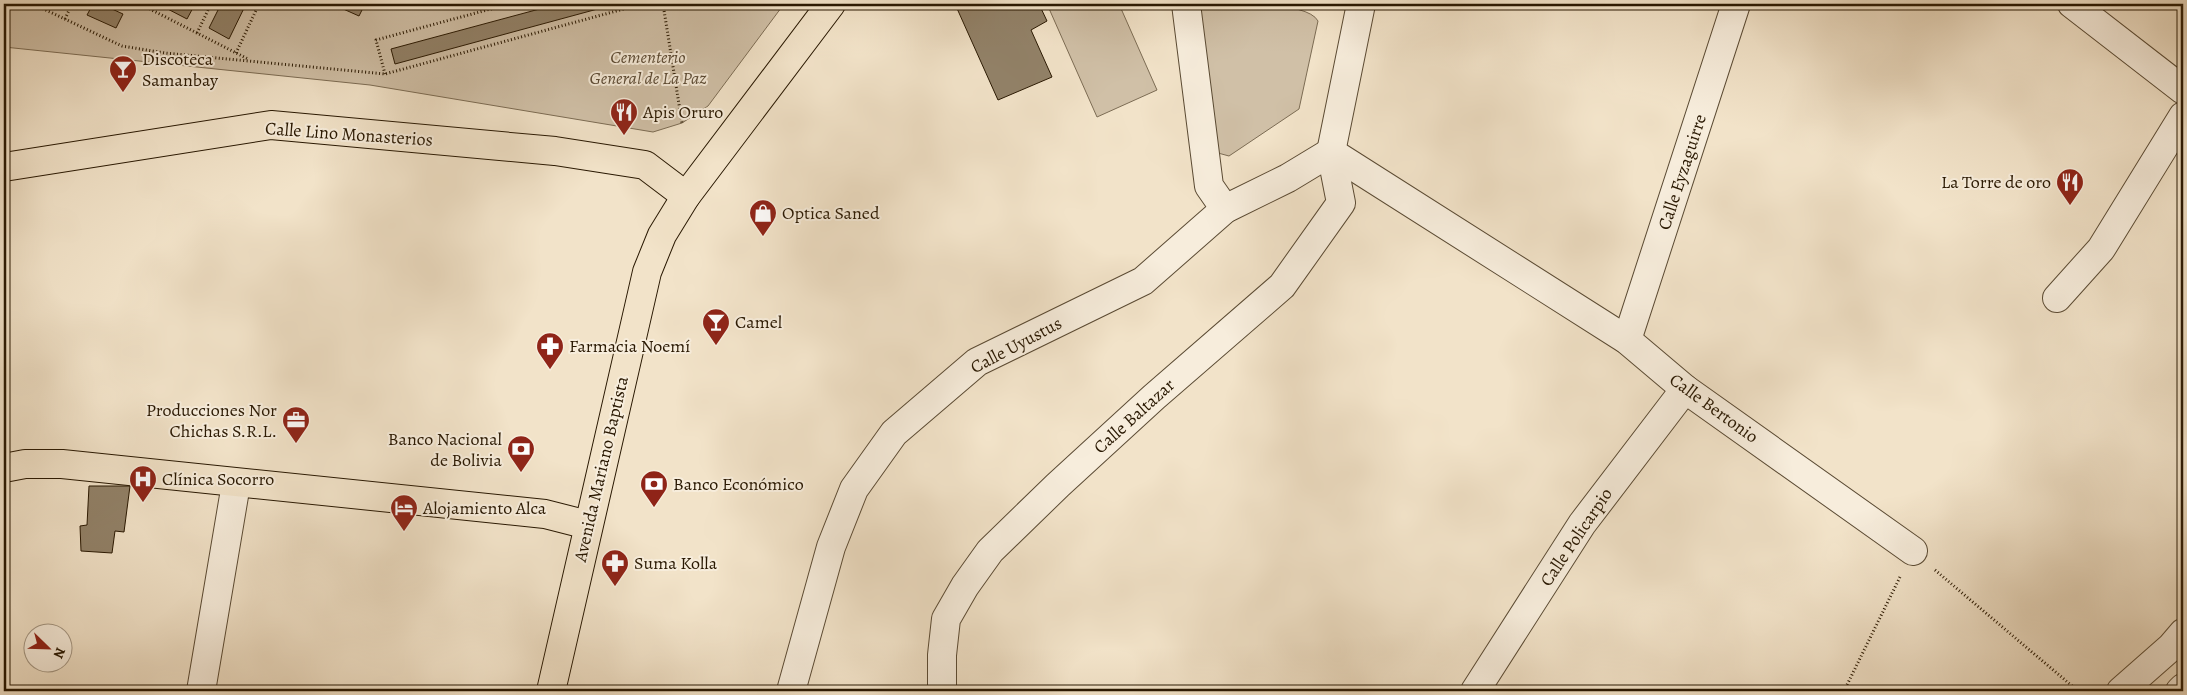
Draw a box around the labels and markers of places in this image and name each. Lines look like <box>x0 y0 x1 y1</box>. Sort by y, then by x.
place label: Discoteca Samanbay <box>142 47 219 92</box>
bar icon: Discoteca Samanbay <box>108 54 138 93</box>
restaurant icon: Apis Oruro <box>609 97 639 136</box>
place label: Apis Oruro <box>642 100 723 124</box>
restaurant icon: La Torre de oro <box>2055 167 2085 206</box>
place label: La Torre de oro <box>1941 170 2051 194</box>
shop icon: Optica Saned <box>748 198 778 237</box>
place label: Optica Saned <box>782 201 880 225</box>
bar icon: Camel <box>701 307 731 346</box>
place label: Camel <box>735 310 783 334</box>
pharmacy icon: Farmacia Noemí <box>535 331 565 370</box>
place label: Farmacia Noemí <box>569 334 690 358</box>
place label: Producciones Nor Chichas S.R.L. <box>146 398 277 443</box>
office icon: Producciones Nor Chichas S.R.L. <box>281 405 311 444</box>
place label: Banco Nacional de Bolivia <box>388 427 503 472</box>
bank icon: Banco Nacional de Bolivia <box>506 434 536 473</box>
hospital icon: Clínica Socorro <box>128 464 158 503</box>
place label: Clínica Socorro <box>162 467 274 491</box>
bank icon: Banco Económico <box>639 469 669 508</box>
place label: Banco Económico <box>673 472 804 496</box>
hotel icon: Alojamiento Alca <box>389 493 419 532</box>
place label: Alojamiento Alca <box>422 496 547 520</box>
pharmacy icon: Suma Kolla <box>600 548 630 587</box>
place label: Suma Kolla <box>634 551 718 575</box>

